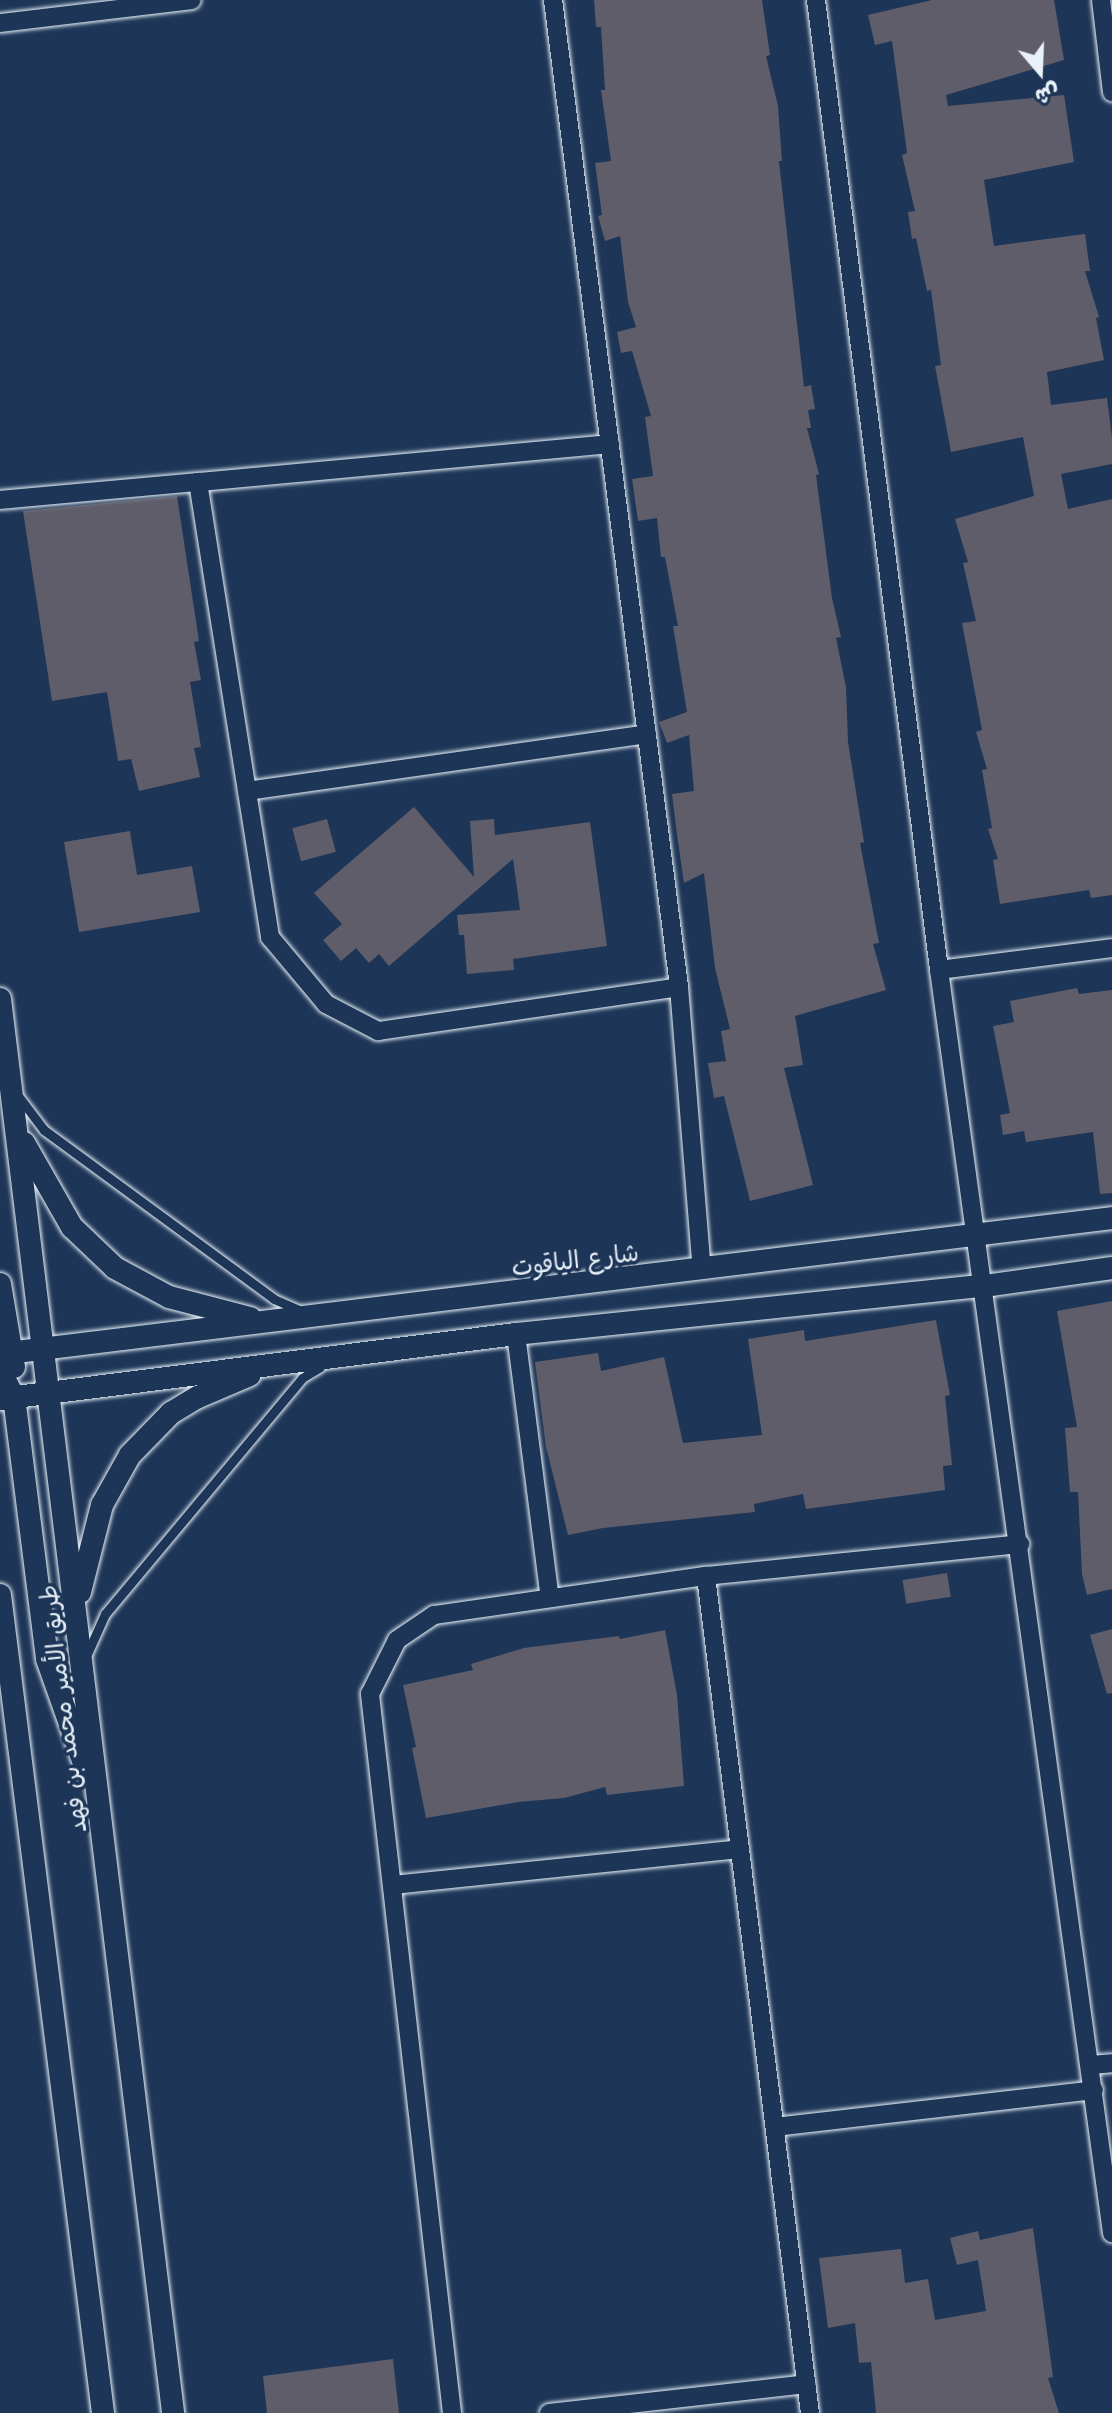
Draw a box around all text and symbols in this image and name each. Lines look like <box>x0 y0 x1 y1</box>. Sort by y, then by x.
north arrow <box>1000 32 1080 112</box>
text: ش <box>1032 78 1064 113</box>
street label: شارع الياقوت <box>510 1237 640 1281</box>
street label: طريق الأمير محمد بن فهد <box>33 1583 91 1835</box>

